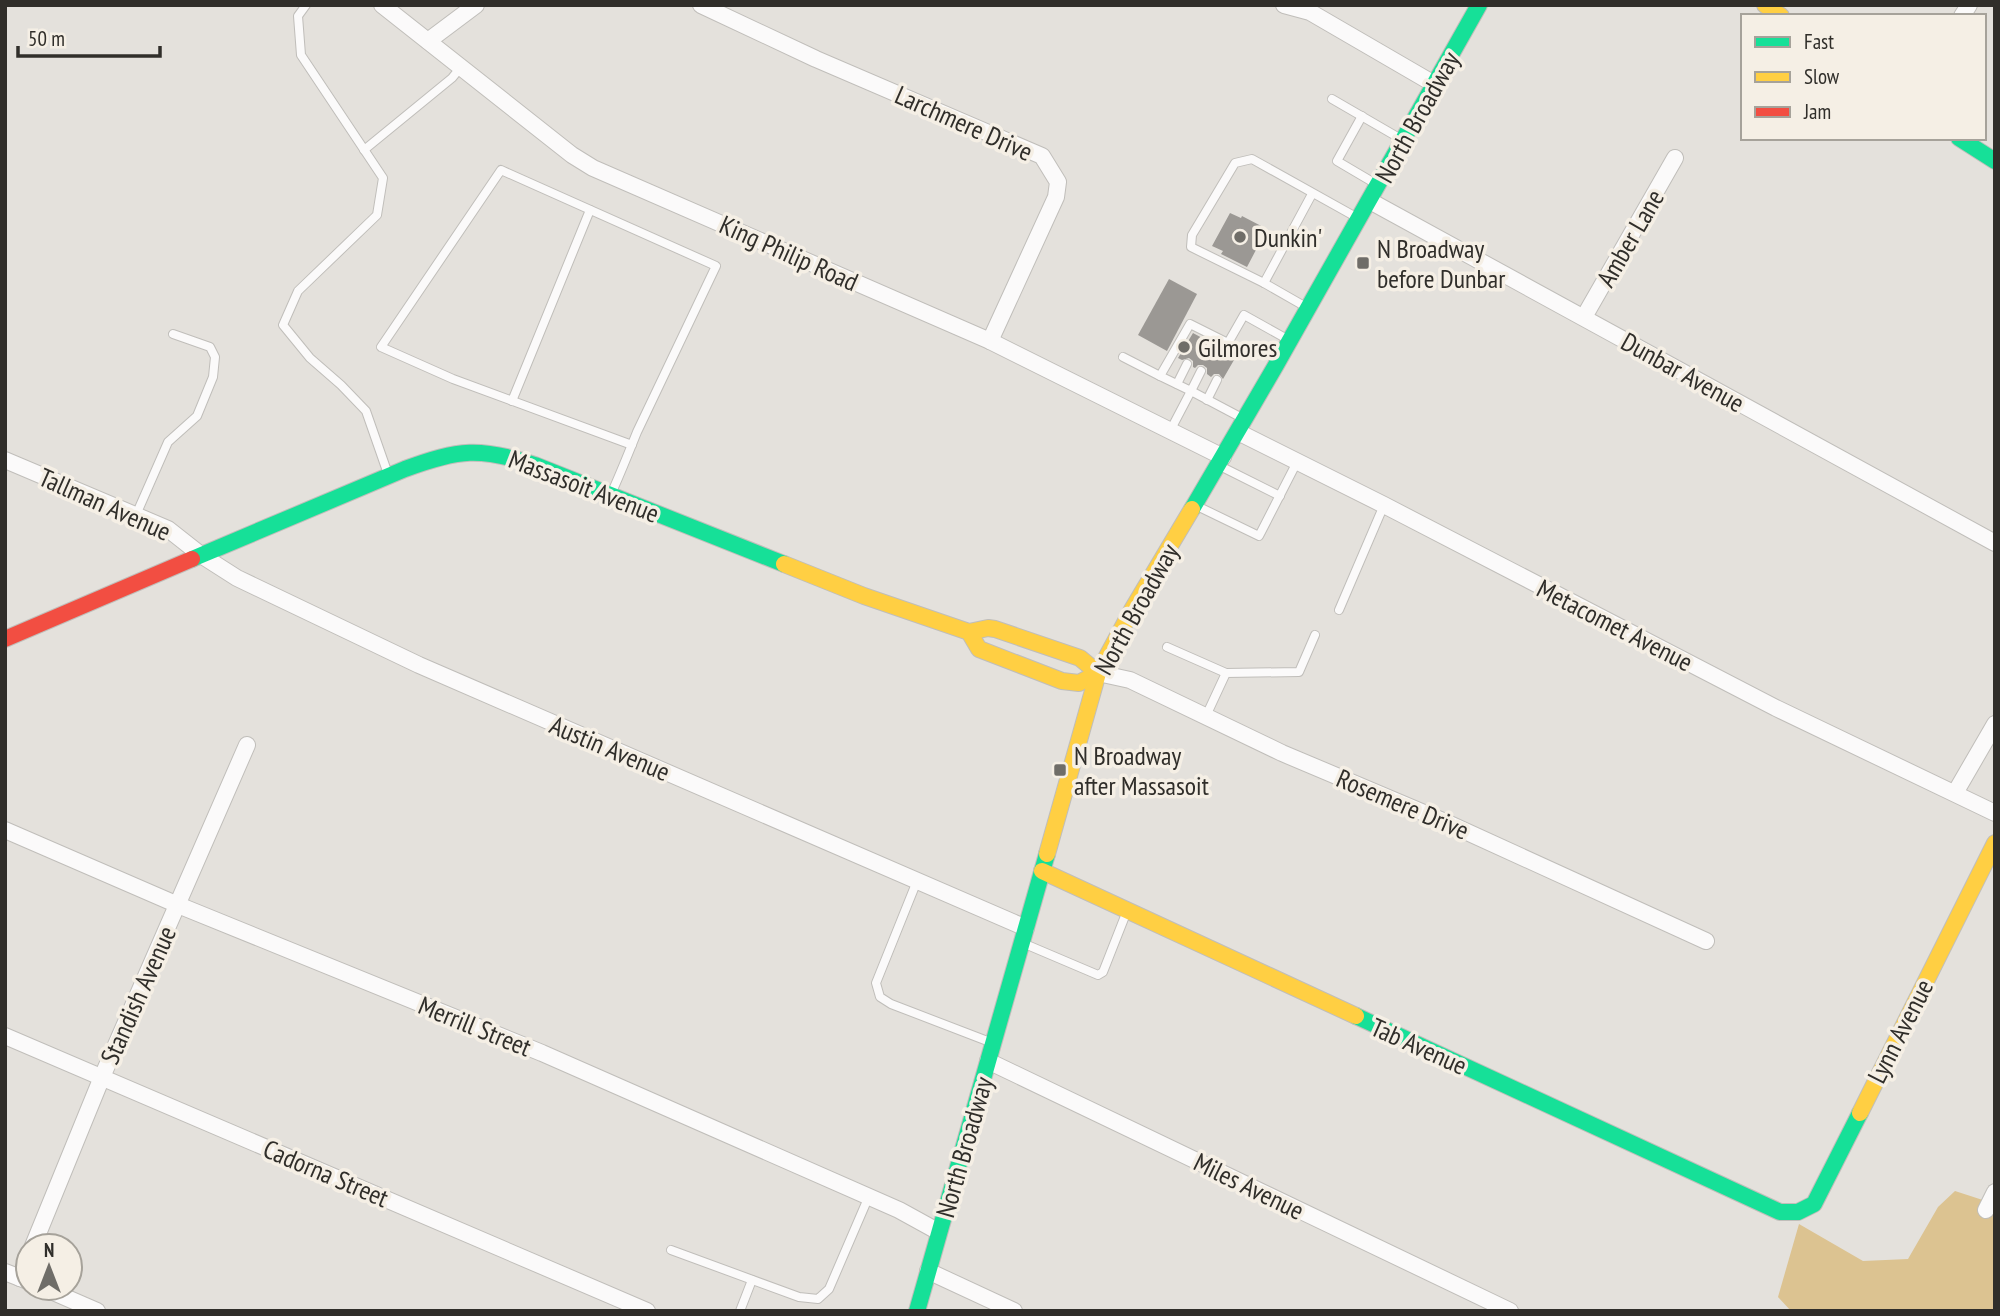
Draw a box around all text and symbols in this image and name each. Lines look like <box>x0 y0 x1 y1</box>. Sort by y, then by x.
scale bar <box>18 14 159 58</box>
legend <box>1741 14 1986 140</box>
text: 50 m <box>28 25 65 52</box>
text: Fast <box>1804 28 1834 55</box>
street label: North Broadway <box>1367 45 1467 188</box>
text: Slow <box>1804 63 1840 90</box>
street label: Larchmere Drive <box>890 78 1038 168</box>
text: Jam <box>1803 98 1831 125</box>
street label: Amber Lane <box>1589 183 1671 293</box>
street label: King Philip Road <box>715 208 863 298</box>
place label: Dunkin' <box>1254 221 1322 254</box>
marker: Dunkin' <box>1232 229 1248 245</box>
place label: N Broadway before Dunbar <box>1377 232 1505 295</box>
marker: N Broadway before Dunbar <box>1355 255 1371 271</box>
street label: Dunbar Avenue <box>1616 325 1750 419</box>
place label: Gilmores <box>1198 331 1277 364</box>
marker: Gilmores <box>1176 339 1192 355</box>
street label: Massasoit Avenue <box>504 442 664 530</box>
street label: Tallman Avenue <box>34 460 176 548</box>
street label: North Broadway <box>1086 537 1186 680</box>
street label: Metacomet Avenue <box>1532 572 1698 678</box>
street label: Austin Avenue <box>545 708 675 788</box>
place label: N Broadway after Massasoit <box>1074 739 1209 802</box>
street label: Rosemere Drive <box>1332 761 1474 847</box>
marker: N Broadway after Massasoit <box>1052 762 1068 778</box>
street label: Standish Avenue <box>93 921 183 1069</box>
street label: Lynn Avenue <box>1860 974 1940 1088</box>
street label: Merrill Street <box>414 988 536 1064</box>
street label: Tab Avenue <box>1366 1010 1472 1082</box>
street label: North Broadway <box>928 1073 1000 1221</box>
street label: Cadorna Street <box>258 1132 394 1214</box>
street label: Miles Avenue <box>1189 1145 1309 1227</box>
north arrow <box>14 1232 84 1302</box>
text: N <box>44 1238 54 1262</box>

